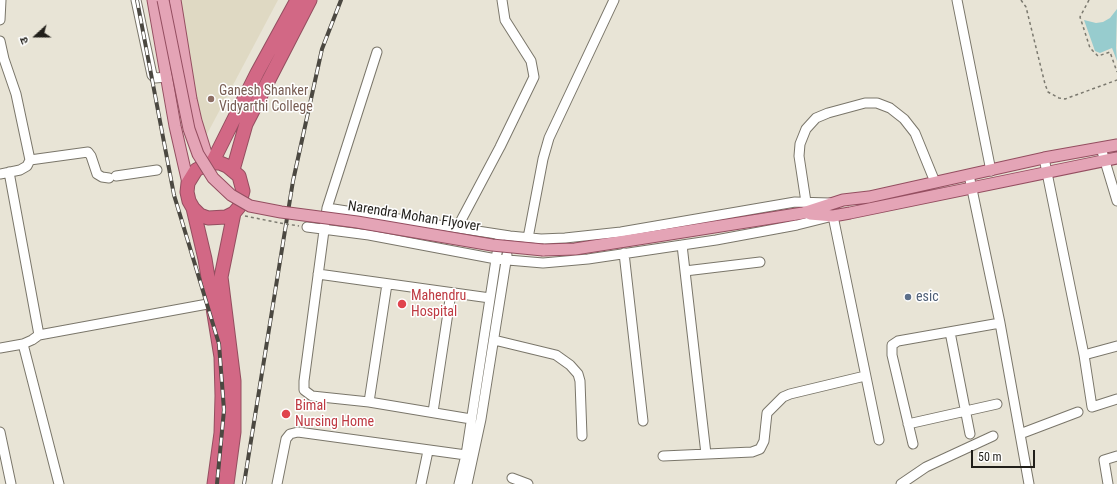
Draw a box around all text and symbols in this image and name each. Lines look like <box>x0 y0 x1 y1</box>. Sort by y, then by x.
north arrow <box>16 16 56 56</box>
text: उ <box>17 35 32 46</box>
place label: Ganesh Shanker Vidyarthi College <box>219 83 313 116</box>
marker: Ganesh Shanker Vidyarthi College <box>206 94 216 104</box>
street label: Narendra Mohan Flyover <box>346 198 482 236</box>
place label: Mahendru Hospital <box>411 288 466 320</box>
place label: esic <box>916 289 939 305</box>
marker: esic <box>903 292 913 302</box>
marker: Mahendru Hospital <box>396 298 408 310</box>
place label: Bimal Nursing Home <box>295 398 374 430</box>
marker: Bimal Nursing Home <box>280 408 292 420</box>
scale bar <box>973 442 1037 468</box>
text: 50 m <box>978 450 1002 464</box>

